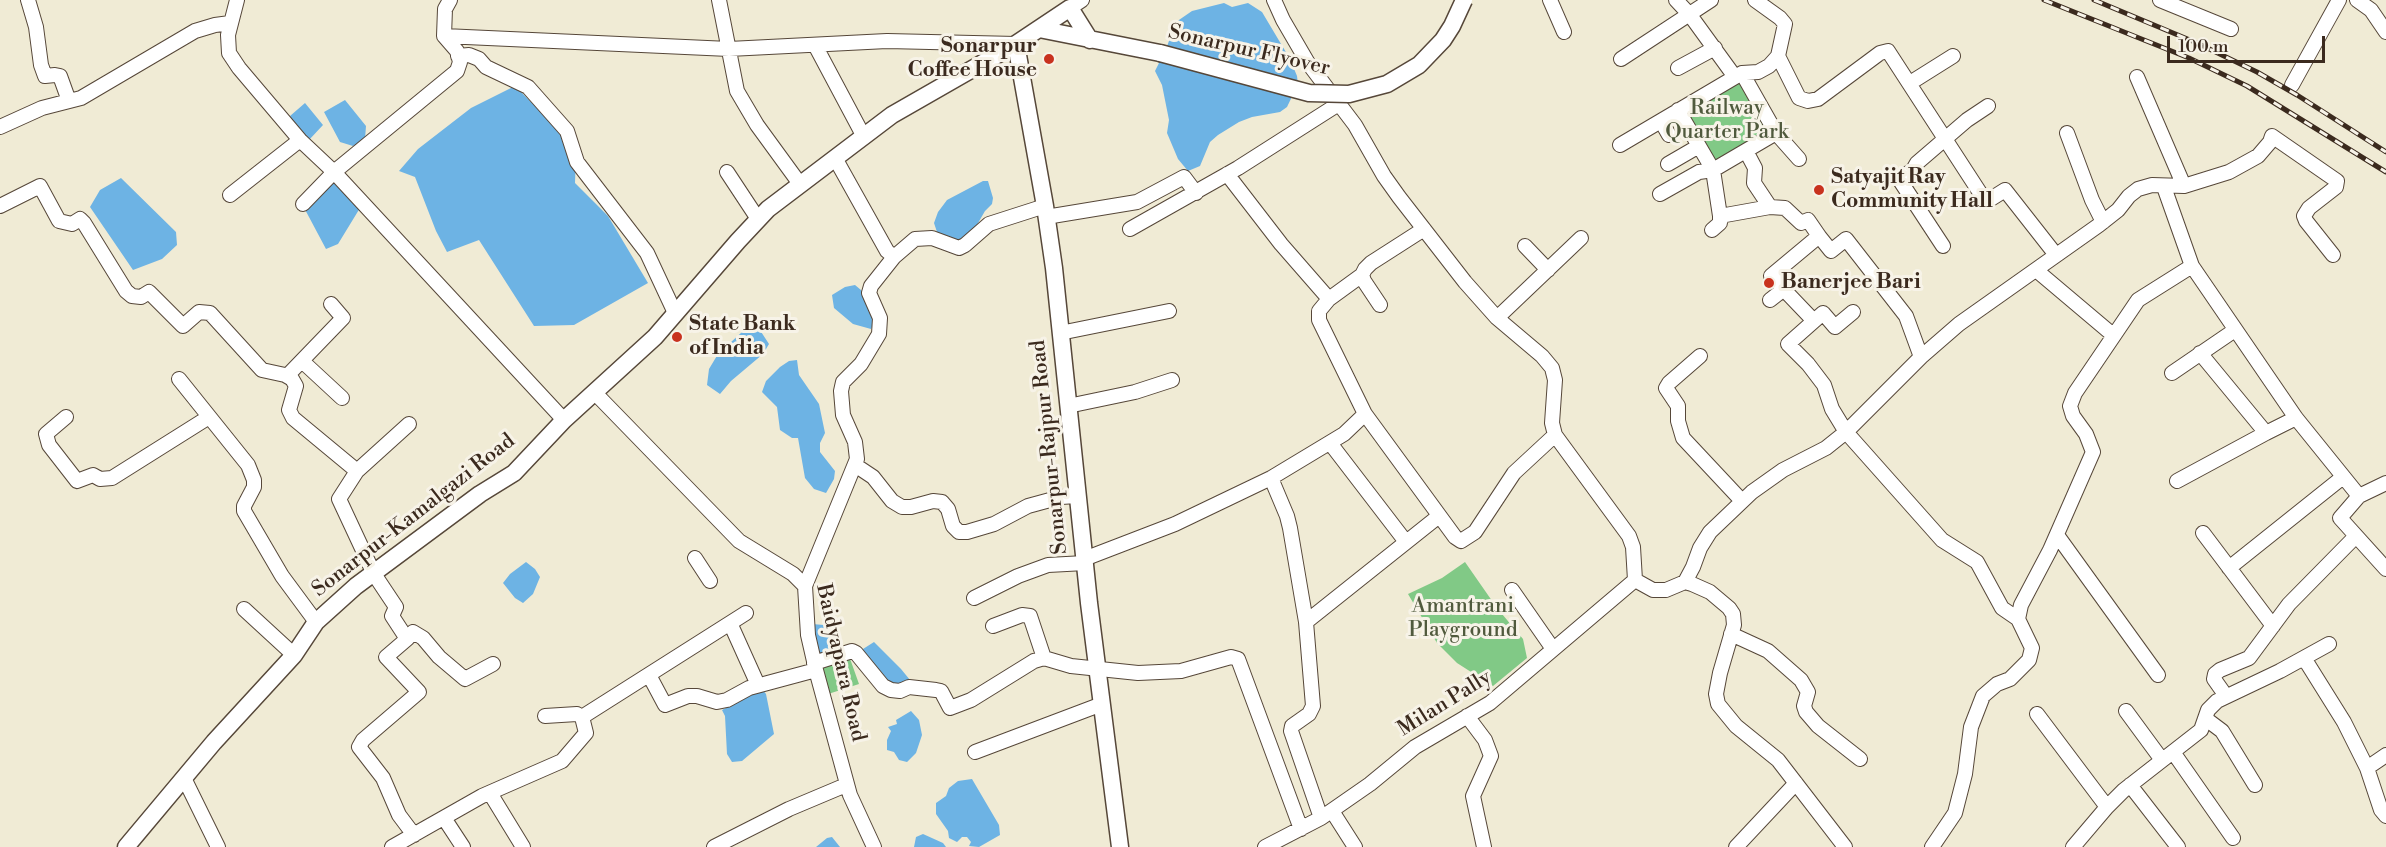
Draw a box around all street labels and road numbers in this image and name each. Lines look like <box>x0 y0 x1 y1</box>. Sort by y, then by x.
street label: Sonarpur Flyover <box>1166 20 1332 82</box>
street label: Sonarpur-Rajpur Road <box>1026 338 1074 556</box>
street label: Sonarpur-Kamalgazi Road <box>308 429 520 603</box>
street label: Baidyapara Road <box>810 582 870 744</box>
street label: Milan Pally <box>1393 665 1497 743</box>

